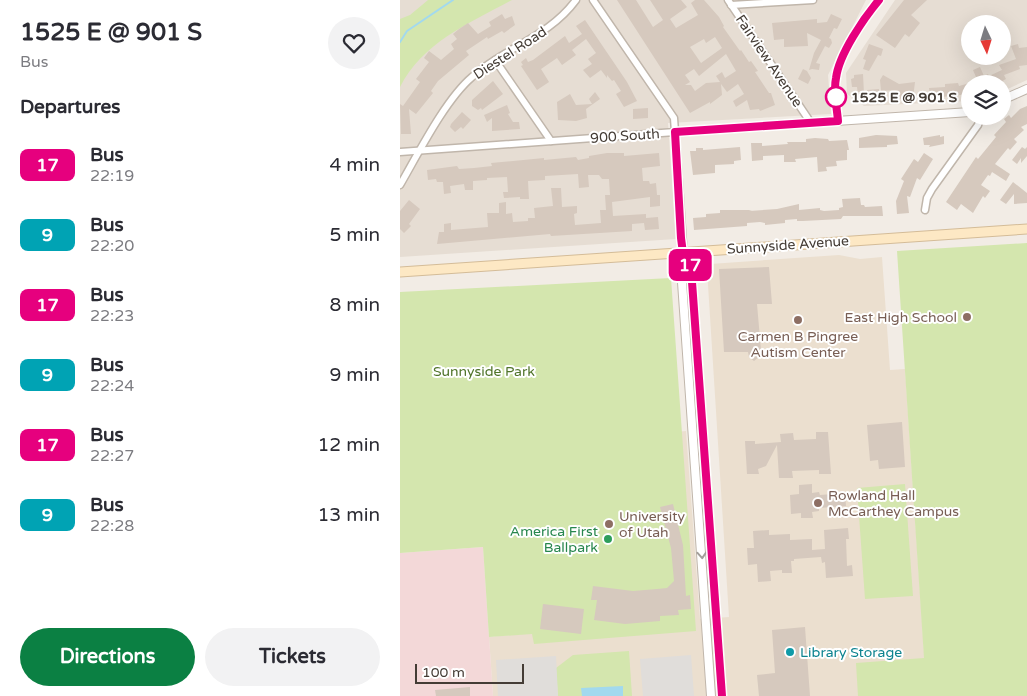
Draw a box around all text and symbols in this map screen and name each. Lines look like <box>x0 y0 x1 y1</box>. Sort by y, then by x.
street label: Fairview Avenue <box>732 12 806 110</box>
north arrow <box>961 15 1011 65</box>
map controls <box>961 15 1011 125</box>
button: heart <box>328 17 380 69</box>
text: 1525 E @ 901 S <box>20 18 202 47</box>
street label: Diestel Road <box>470 23 550 83</box>
text: Bus <box>20 52 48 72</box>
button: layers <box>961 75 1011 125</box>
marker: 1525 E @ 901 S <box>825 86 847 108</box>
place label: 1525 E @ 901 S <box>851 89 958 106</box>
text: Departures <box>20 96 120 118</box>
street label: 900 South <box>590 125 660 147</box>
text: Bus <box>90 144 124 166</box>
text: 17 <box>36 154 59 176</box>
text: 4 min <box>329 154 380 176</box>
text: 22:19 <box>90 166 134 186</box>
text: Bus <box>90 214 124 236</box>
text: 9 <box>42 224 53 246</box>
text: 5 min <box>329 224 380 246</box>
street label: Sunnyside Avenue <box>726 232 850 258</box>
text: 22:20 <box>90 236 134 256</box>
line badge: 17 <box>668 249 712 281</box>
text: 17 <box>679 254 701 276</box>
text: Bus <box>90 284 124 306</box>
text: 17 <box>36 294 59 316</box>
text: 8 min <box>329 294 380 316</box>
text: 22:23 <box>90 306 134 326</box>
place label: East High School <box>845 309 957 326</box>
marker: East High School <box>961 311 973 323</box>
marker: Carmen B Pingree Autism Center <box>792 314 804 326</box>
place label: Carmen B Pingree Autism Center <box>738 328 858 361</box>
text: Bus <box>90 354 124 376</box>
park label: Sunnyside Park <box>433 363 535 380</box>
text: 9 <box>42 364 53 386</box>
text: 9 min <box>329 364 380 386</box>
text: 22:24 <box>90 376 134 396</box>
text: Bus <box>90 424 124 446</box>
text: 17 <box>36 434 59 456</box>
text: 12 min <box>317 434 380 456</box>
text: 22:27 <box>90 446 134 466</box>
place label: Rowland Hall McCarthey Campus <box>828 487 959 520</box>
text: Bus <box>90 494 124 516</box>
marker: Rowland Hall McCarthey Campus <box>812 497 824 509</box>
text: 9 <box>42 504 53 526</box>
text: 13 min <box>317 504 380 526</box>
place label: University of Utah <box>619 508 685 541</box>
text: 22:28 <box>90 516 134 536</box>
marker: University of Utah <box>603 518 615 530</box>
place label: America First Ballpark <box>510 523 599 556</box>
marker: America First Ballpark <box>602 533 614 545</box>
one-way arrow <box>696 551 707 559</box>
button: Directions <box>20 628 195 686</box>
button: Tickets <box>205 628 380 686</box>
place label: Library Storage <box>800 644 902 661</box>
marker: Library Storage <box>784 646 796 658</box>
scale bar <box>415 661 524 684</box>
text: 100 m <box>422 664 465 681</box>

